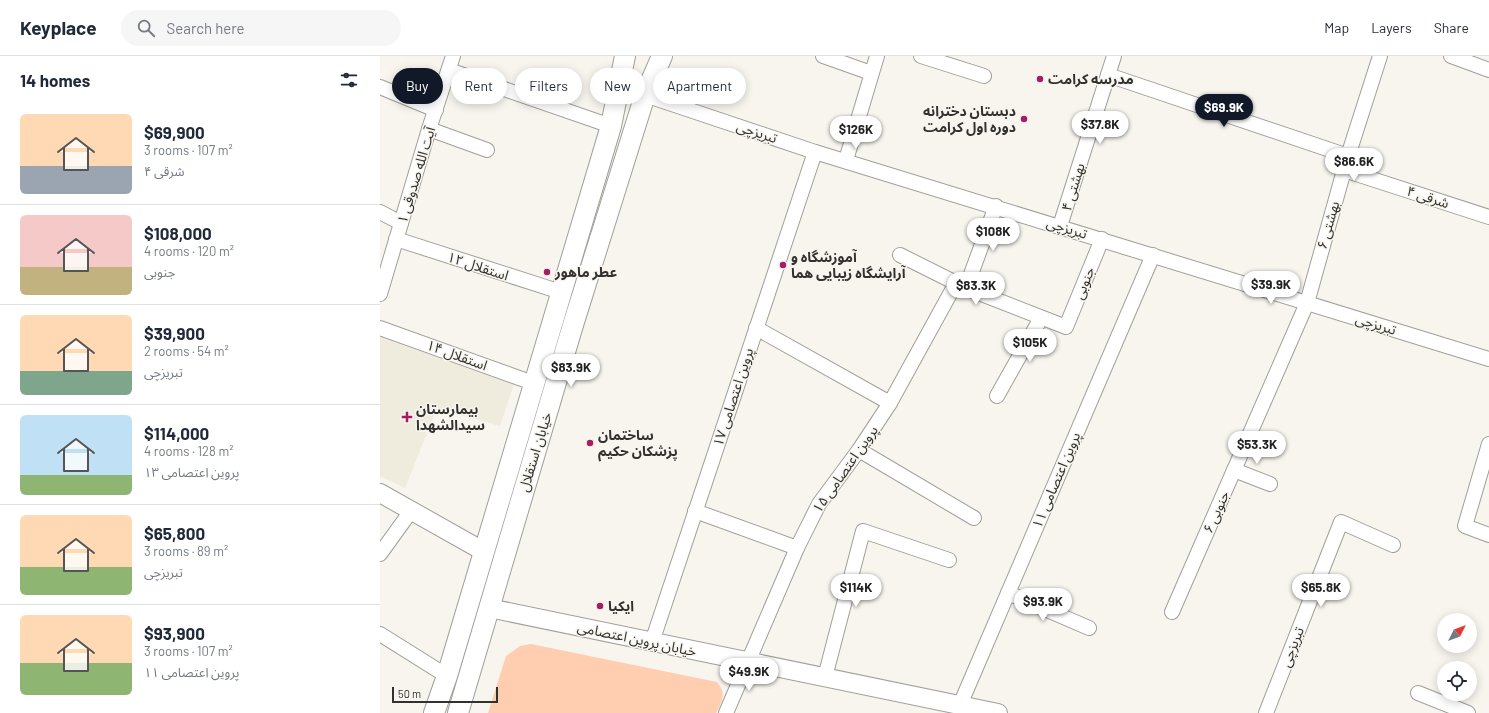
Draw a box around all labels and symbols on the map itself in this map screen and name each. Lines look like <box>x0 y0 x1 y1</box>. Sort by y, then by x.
place label: مدرسه کرامت <box>1048 70 1134 88</box>
marker: مدرسه کرامت <box>1035 74 1045 84</box>
pin: $69.9K <box>1191 94 1257 128</box>
place label: دبستان دخترانه دوره اول کرامت <box>923 102 1016 136</box>
pin: $37.8K <box>1067 111 1133 145</box>
marker: دبستان دخترانه دوره اول کرامت <box>1019 114 1029 124</box>
pin: $126K <box>828 116 884 150</box>
street label: تبریزچی <box>734 117 780 148</box>
street label: آیت الله صدوقی ۱ <box>393 124 440 225</box>
pin: $86.6K <box>1321 148 1387 182</box>
street label: بهشتی ۴ <box>1057 161 1089 213</box>
street label: شرقی ۴ <box>1405 182 1451 212</box>
street label: بهشتی ۶ <box>1313 199 1343 251</box>
street label: تبریزچی <box>1044 213 1090 244</box>
pin: $108K <box>965 218 1021 252</box>
street label: استقلال ۱۲ <box>445 248 511 284</box>
place label: آموزشگاه و آرایشگاه زیبایی هما <box>791 248 906 282</box>
marker: آموزشگاه و آرایشگاه زیبایی هما <box>778 260 788 270</box>
place label: عطر ماهور <box>554 263 617 281</box>
street label: جنوبی <box>1069 264 1099 302</box>
marker: عطر ماهور <box>542 267 552 277</box>
pin: $39.9K <box>1238 271 1304 305</box>
pin: $83.3K <box>943 272 1009 306</box>
street label: تبریزچی <box>1353 309 1399 340</box>
pin: $105K <box>1002 329 1058 363</box>
street label: استقلال ۱۴ <box>424 336 490 374</box>
street label: پروین اعتصامی ۱۷ <box>709 345 758 449</box>
pin: $83.9K <box>538 354 604 388</box>
place label: بیمارستان سیدالشهدا <box>416 400 485 433</box>
street label: خیابان استقلال <box>514 410 556 494</box>
marker: بیمارستان سیدالشهدا <box>401 411 413 423</box>
street label: پروین اعتصامی ۱۵ <box>808 422 883 517</box>
place label: ساختمان پزشکان حکیم <box>598 426 678 462</box>
street label: پروین اعتصامی ۱۱ <box>1028 429 1085 531</box>
pin: $53.3K <box>1224 431 1290 465</box>
marker: ساختمان پزشکان حکیم <box>585 438 595 448</box>
street label: جنوبی ۶ <box>1199 488 1233 536</box>
pin: $114K <box>828 574 884 608</box>
pin: $65.8K <box>1288 574 1354 608</box>
pin: $93.9K <box>1010 588 1076 622</box>
place label: ایکیا <box>608 597 634 614</box>
marker: ایکیا <box>595 601 605 611</box>
north arrow <box>1437 613 1477 653</box>
street label: خیابان پروین اعتصامی <box>575 618 698 662</box>
street label: تبریزچی <box>1276 624 1309 670</box>
pin: $49.9K <box>716 658 782 692</box>
scale bar <box>392 685 498 704</box>

